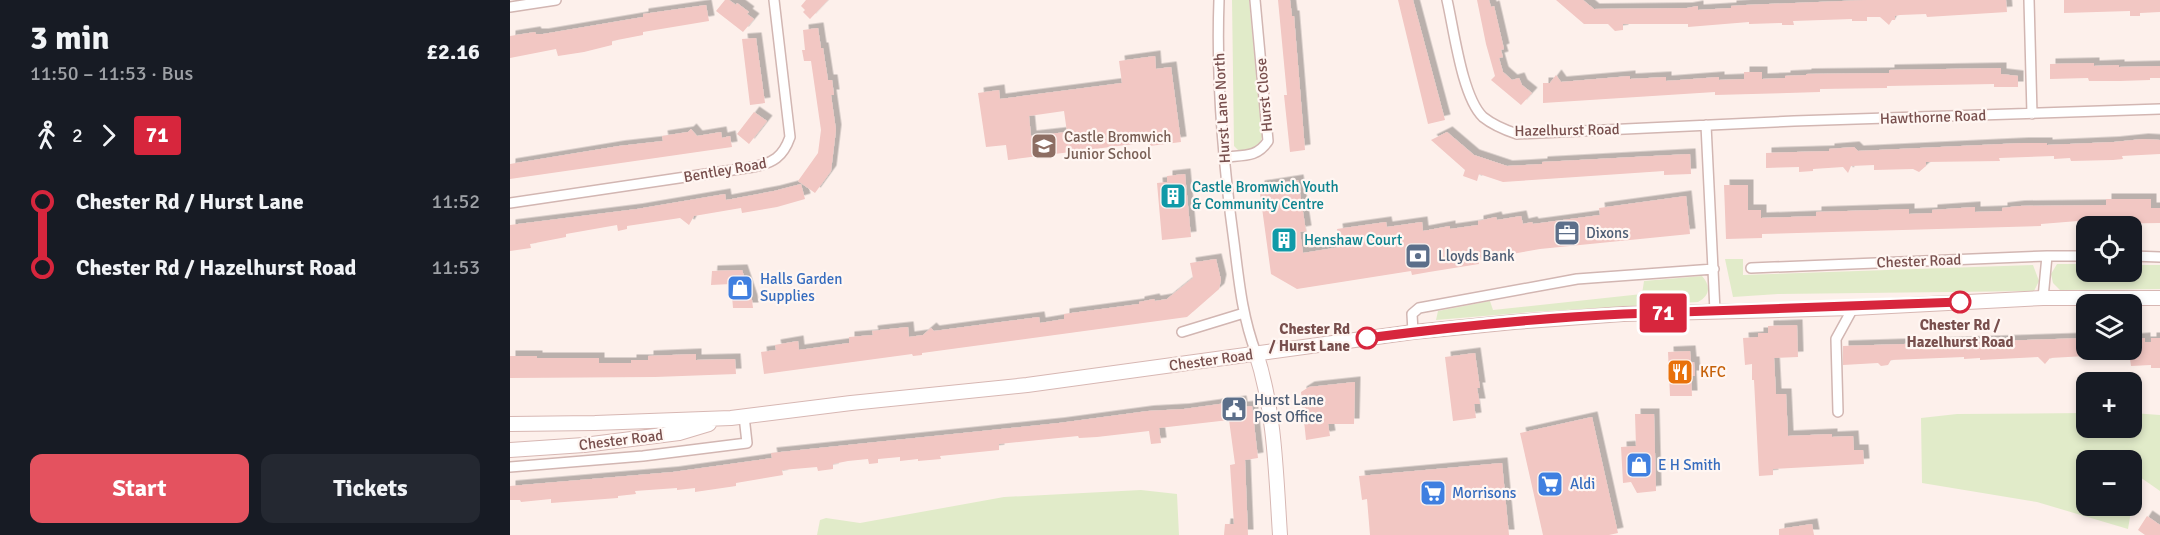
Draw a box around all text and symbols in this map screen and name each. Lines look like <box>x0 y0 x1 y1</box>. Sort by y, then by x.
text: 3 min <box>30 18 110 59</box>
text: £2.16 <box>426 38 480 65</box>
street label: Hurst Lane North <box>1210 52 1234 164</box>
street label: Hurst Close <box>1252 57 1276 133</box>
text: 11:50 – 11:53 · Bus <box>30 61 193 86</box>
street label: Hawthorne Road <box>1879 106 1987 128</box>
icon: walk <box>30 119 63 152</box>
icon: forward <box>92 119 125 152</box>
street label: Hazelhurst Road <box>1514 120 1620 140</box>
text: 71 <box>146 122 169 148</box>
text: 2 <box>72 123 83 148</box>
place label: Castle Bromwich Junior School <box>1064 128 1171 163</box>
school or university icon: Castle Bromwich Junior School <box>1029 131 1059 161</box>
street label: Bentley Road <box>682 154 768 186</box>
place label: Castle Bromwich Youth & Community Centre <box>1192 178 1339 213</box>
building icon: Castle Bromwich Youth & Community Centre <box>1158 181 1188 211</box>
text: Chester Rd / Hurst Lane <box>76 188 304 215</box>
text: 11:52 <box>431 189 480 214</box>
map controls <box>2076 216 2142 516</box>
button: locate <box>2076 216 2142 282</box>
office icon: Dixons <box>1552 218 1582 248</box>
place label: Dixons <box>1586 224 1629 242</box>
building icon: Henshaw Court <box>1269 225 1299 255</box>
place label: Henshaw Court <box>1304 231 1402 249</box>
bank icon: Lloyds Bank <box>1403 241 1433 271</box>
place label: Lloyds Bank <box>1438 247 1515 265</box>
street label: Chester Road <box>1876 251 1962 271</box>
text: Chester Rd / Hazelhurst Road <box>76 254 356 281</box>
text: 11:53 <box>431 255 480 280</box>
place label: Halls Garden Supplies <box>760 270 843 305</box>
shop icon: Halls Garden Supplies <box>725 273 755 303</box>
marker: Chester Rd / Hazelhurst Road <box>1949 291 1971 313</box>
line badge: 71 <box>1636 294 1690 332</box>
button: layers <box>2076 294 2142 360</box>
text: 71 <box>1652 300 1674 326</box>
place label: Chester Rd / Hazelhurst Road <box>1906 316 2014 351</box>
place label: Chester Rd / Hurst Lane <box>1269 320 1350 355</box>
marker: Chester Rd / Hurst Lane <box>1356 327 1378 349</box>
street label: Chester Road <box>1168 345 1254 375</box>
restaurant icon: KFC <box>1665 357 1695 387</box>
place label: KFC <box>1700 363 1726 381</box>
button: + <box>2076 372 2142 438</box>
place label: Hurst Lane Post Office <box>1254 391 1324 426</box>
public building icon: Hurst Lane Post Office <box>1219 394 1249 424</box>
street label: Chester Road <box>578 426 664 454</box>
shop icon: E H Smith <box>1624 450 1654 480</box>
button: − <box>2076 450 2142 516</box>
button: Start <box>30 454 249 523</box>
button: Tickets <box>261 454 480 523</box>
place label: E H Smith <box>1658 456 1721 474</box>
supermarket icon: Aldi <box>1535 469 1565 499</box>
place label: Aldi <box>1570 475 1595 493</box>
supermarket icon: Morrisons <box>1418 478 1448 508</box>
place label: Morrisons <box>1452 484 1517 502</box>

